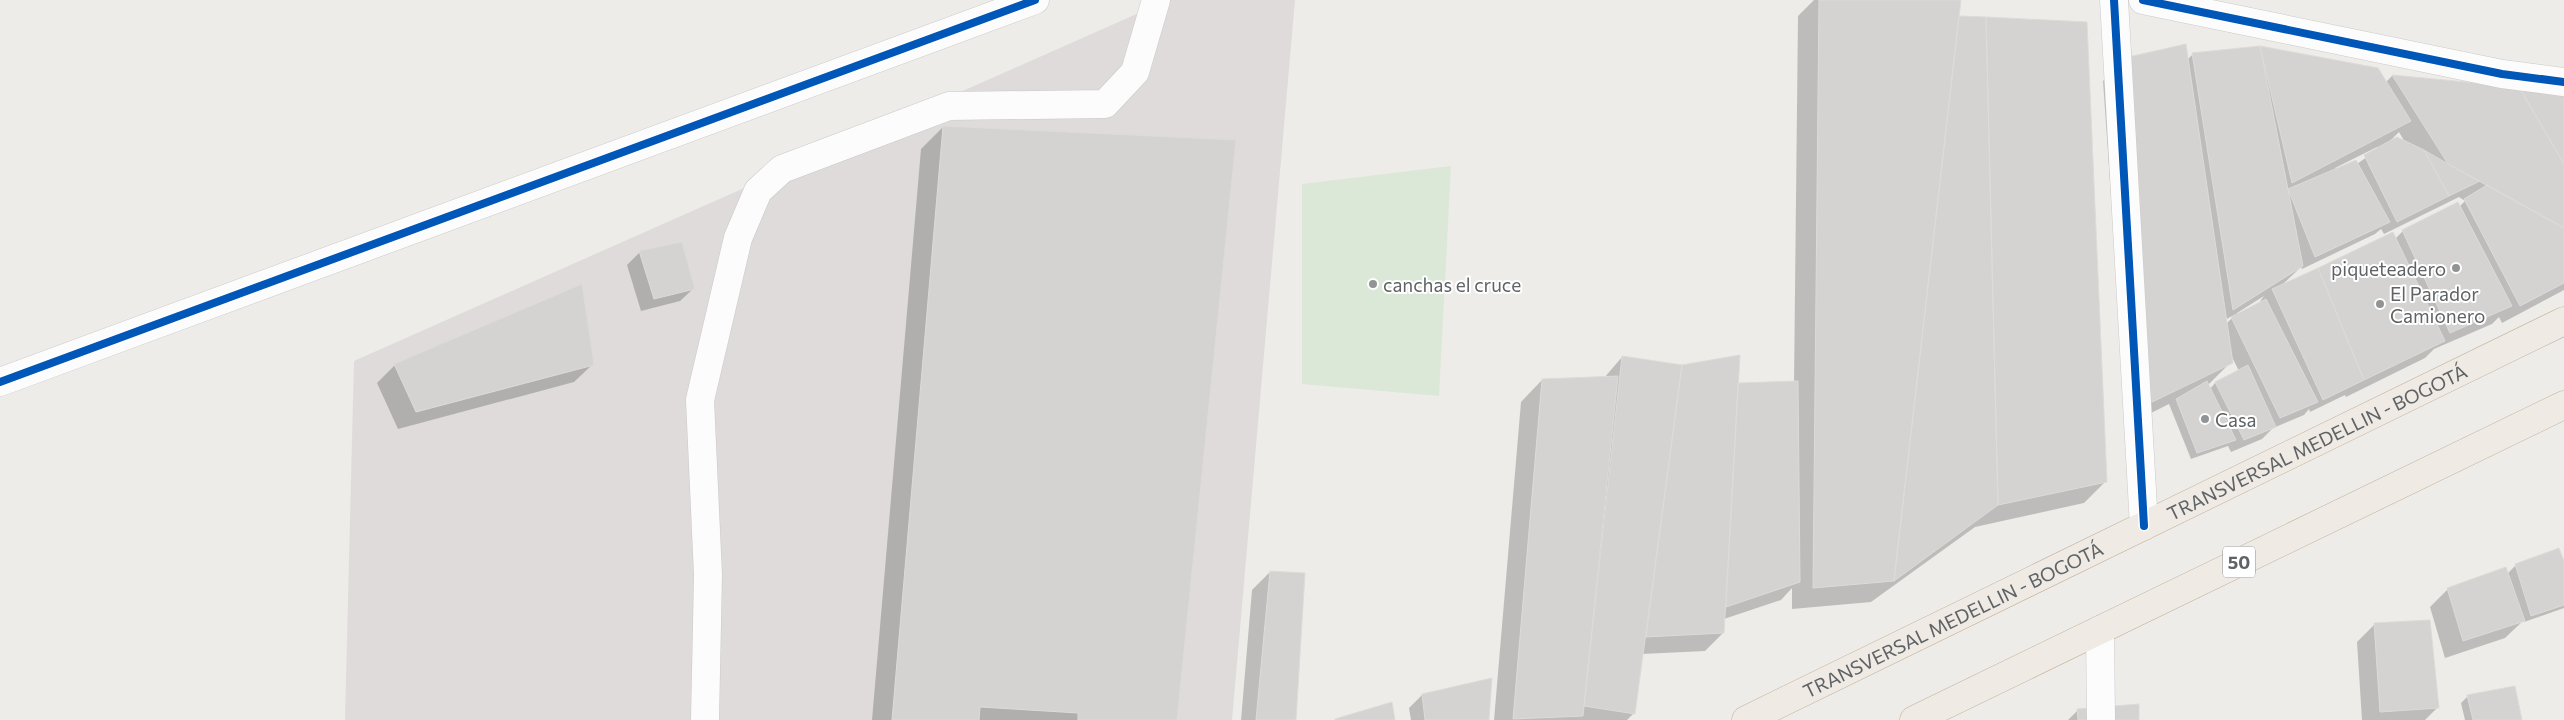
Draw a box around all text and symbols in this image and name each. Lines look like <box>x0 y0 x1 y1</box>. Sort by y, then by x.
place label: piqueteadero <box>2331 257 2446 280</box>
marker: piqueteadero <box>2450 262 2462 274</box>
place label: canchas el cruce <box>1383 273 1521 296</box>
marker: canchas el cruce <box>1367 278 1379 290</box>
place label: El Parador Camionero <box>2390 282 2485 327</box>
marker: El Parador Camionero <box>2374 298 2386 310</box>
street label: TRANSVERSAL MEDELLIN - BOGOTÁ <box>2163 359 2470 524</box>
place label: Casa <box>2215 408 2257 431</box>
marker: Casa <box>2199 413 2211 425</box>
street label: TRANSVERSAL MEDELLIN - BOGOTÁ <box>1799 536 2106 702</box>
road number: 50 <box>2223 546 2255 578</box>

